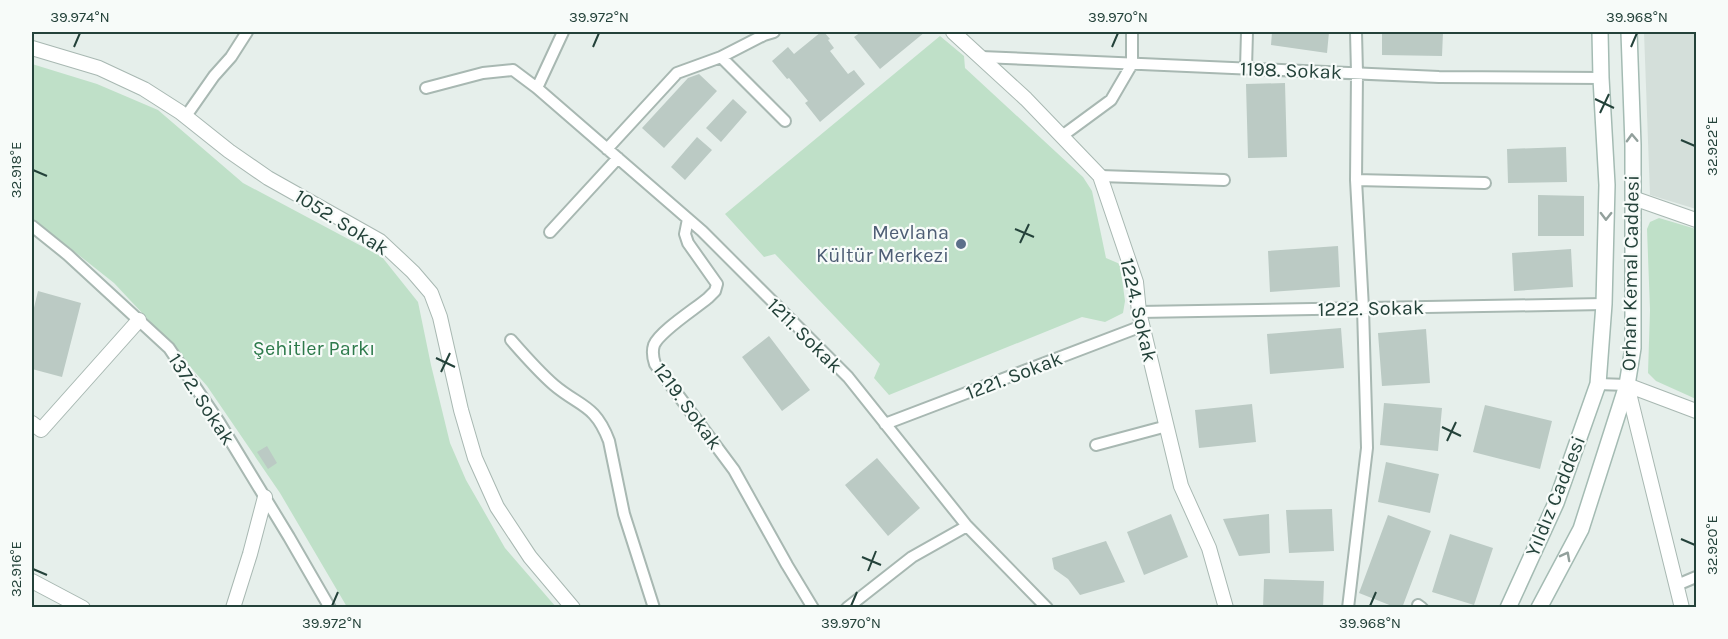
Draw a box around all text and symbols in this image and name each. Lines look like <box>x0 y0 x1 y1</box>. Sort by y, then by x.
text: 39.974°N <box>50 8 110 26</box>
text: 39.972°N <box>569 8 629 26</box>
text: 39.970°N <box>1088 8 1148 26</box>
text: 39.968°N <box>1606 8 1668 26</box>
street label: 1198. Sokak <box>1240 57 1342 84</box>
text: 32.922°E <box>1703 116 1721 176</box>
one-way arrow <box>1626 133 1639 142</box>
text: 32.918°E <box>7 142 25 198</box>
street label: Orhan Kemal Caddesi <box>1617 175 1644 371</box>
street label: 1052. Sokak <box>291 185 393 260</box>
one-way arrow <box>1600 211 1613 220</box>
place label: Mevlana Kültür Merkezi <box>816 221 949 267</box>
marker: Mevlana Kültür Merkezi <box>954 237 968 251</box>
street label: 1224. Sokak <box>1115 256 1162 364</box>
street label: 1211. Sokak <box>762 293 847 378</box>
street label: 1222. Sokak <box>1318 296 1424 321</box>
park label: Şehitler Parkı <box>253 337 375 360</box>
street label: 1221. Sokak <box>963 347 1066 404</box>
street label: 1372. Sokak <box>164 349 240 449</box>
street label: 1219. Sokak <box>649 359 727 454</box>
street label: Yıldız Caddesi <box>1521 432 1590 560</box>
text: 32.920°E <box>1703 515 1721 575</box>
text: 32.916°E <box>7 541 25 597</box>
one-way arrow <box>1559 552 1570 562</box>
text: 39.972°N <box>302 614 362 632</box>
text: 39.970°N <box>821 614 881 632</box>
text: 39.968°N <box>1339 614 1401 632</box>

